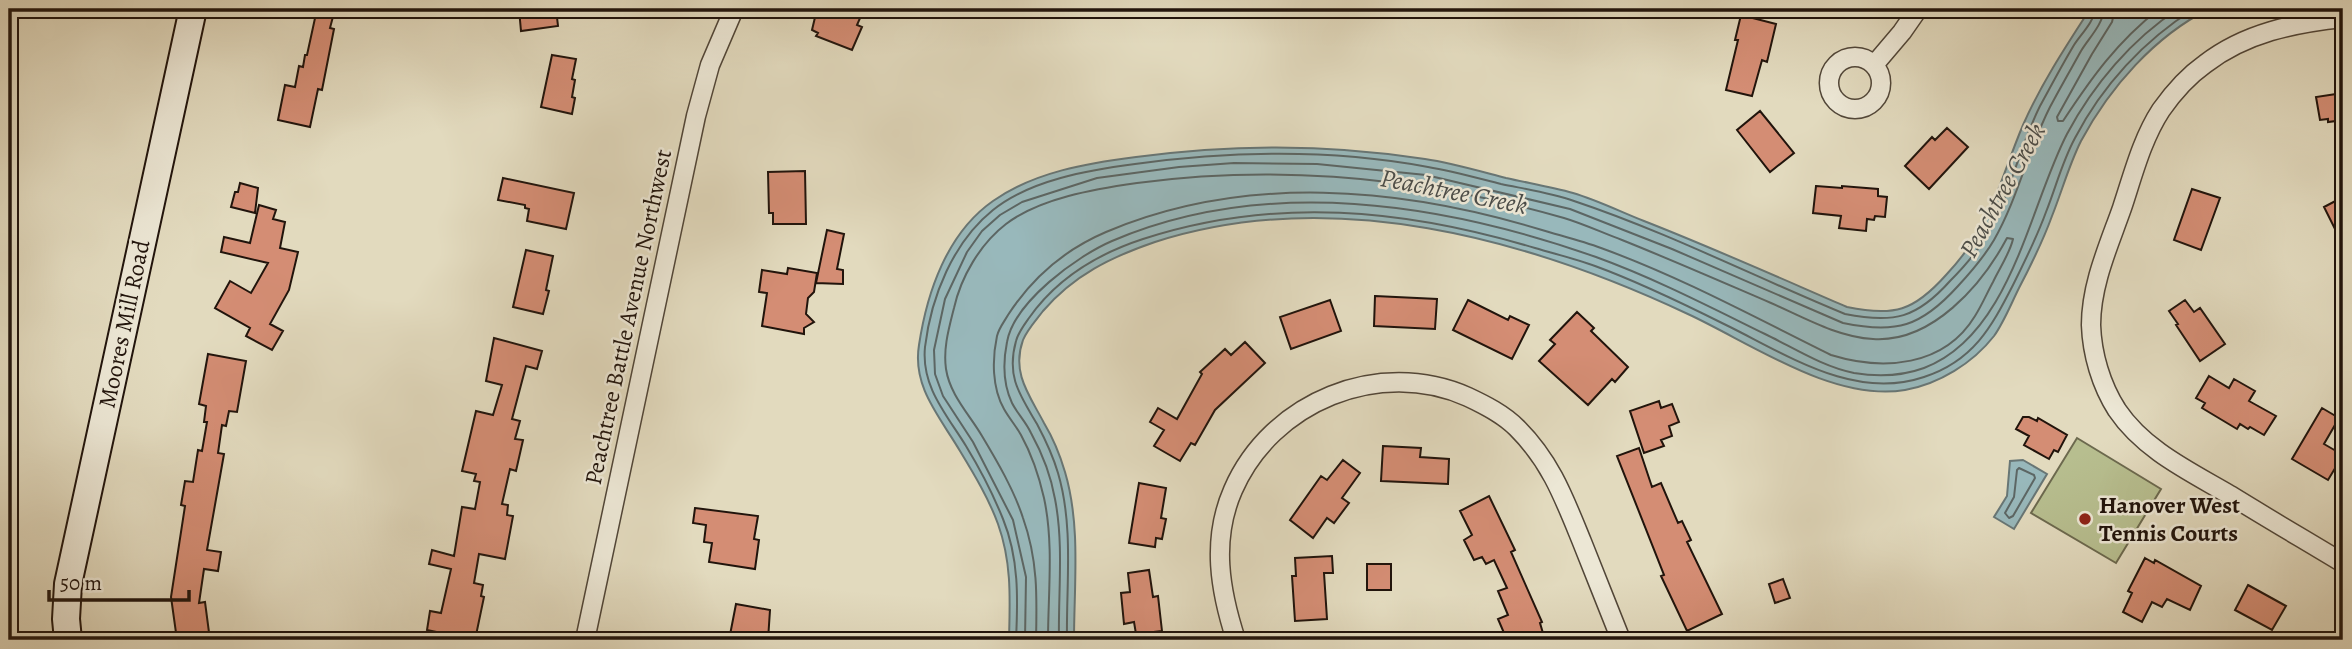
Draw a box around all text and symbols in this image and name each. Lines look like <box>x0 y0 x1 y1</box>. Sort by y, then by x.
water label: Peachtree Creek <box>1951 117 2054 264</box>
street label: Peachtree Battle Avenue Northwest <box>577 146 679 488</box>
water label: Peachtree Creek <box>1378 160 1530 223</box>
street label: Moores Mill Road <box>91 237 157 411</box>
place label: Hanover West Tennis Courts <box>2099 489 2240 549</box>
marker: Hanover West Tennis Courts <box>2077 511 2093 527</box>
scale bar <box>49 558 189 602</box>
text: 50 m <box>60 569 102 597</box>

